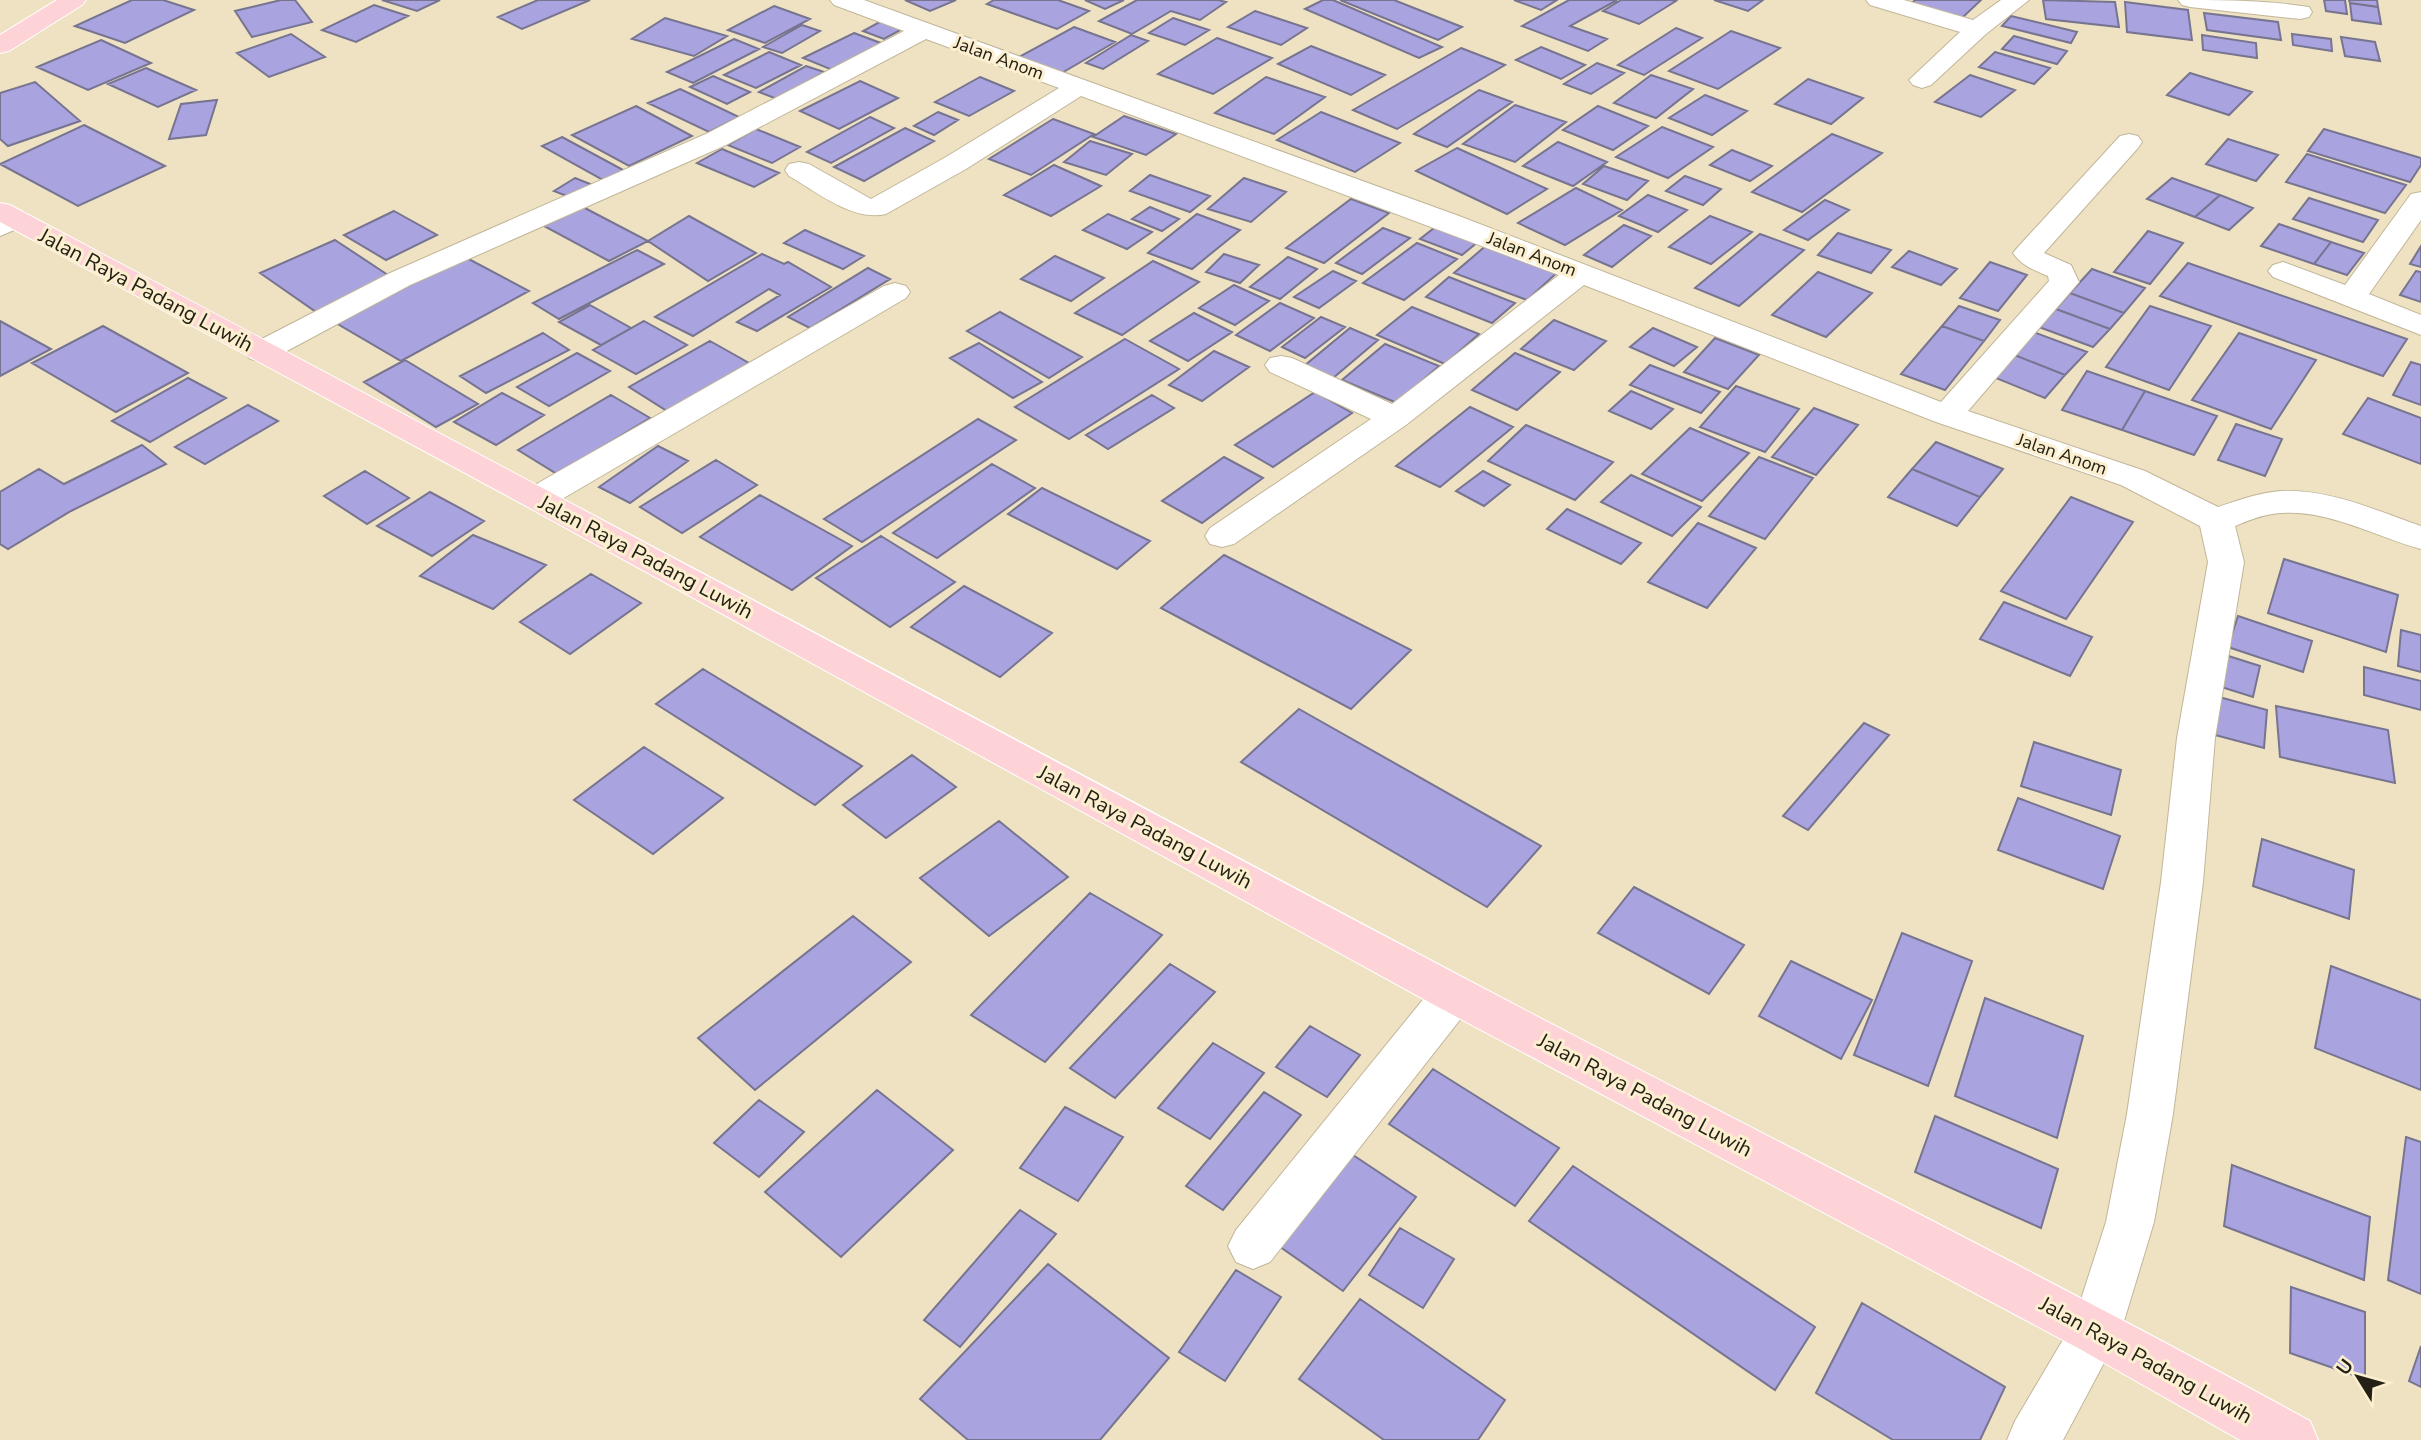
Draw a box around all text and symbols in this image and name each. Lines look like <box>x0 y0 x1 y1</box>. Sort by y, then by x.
street label: Jalan Anom <box>950 30 1047 85</box>
street label: Jalan Raya Padang Luwih <box>33 221 258 358</box>
street label: Jalan Anom <box>1483 226 1580 282</box>
street label: Jalan Anom <box>2013 427 2110 481</box>
street label: Jalan Raya Padang Luwih <box>533 488 758 625</box>
street label: Jalan Raya Padang Luwih <box>1032 758 1257 895</box>
street label: Jalan Raya Padang Luwih <box>1532 1026 1757 1163</box>
street label: Jalan Raya Padang Luwih <box>2034 1289 2257 1430</box>
north arrow <box>2323 1342 2393 1412</box>
text: U <box>2331 1354 2360 1381</box>

